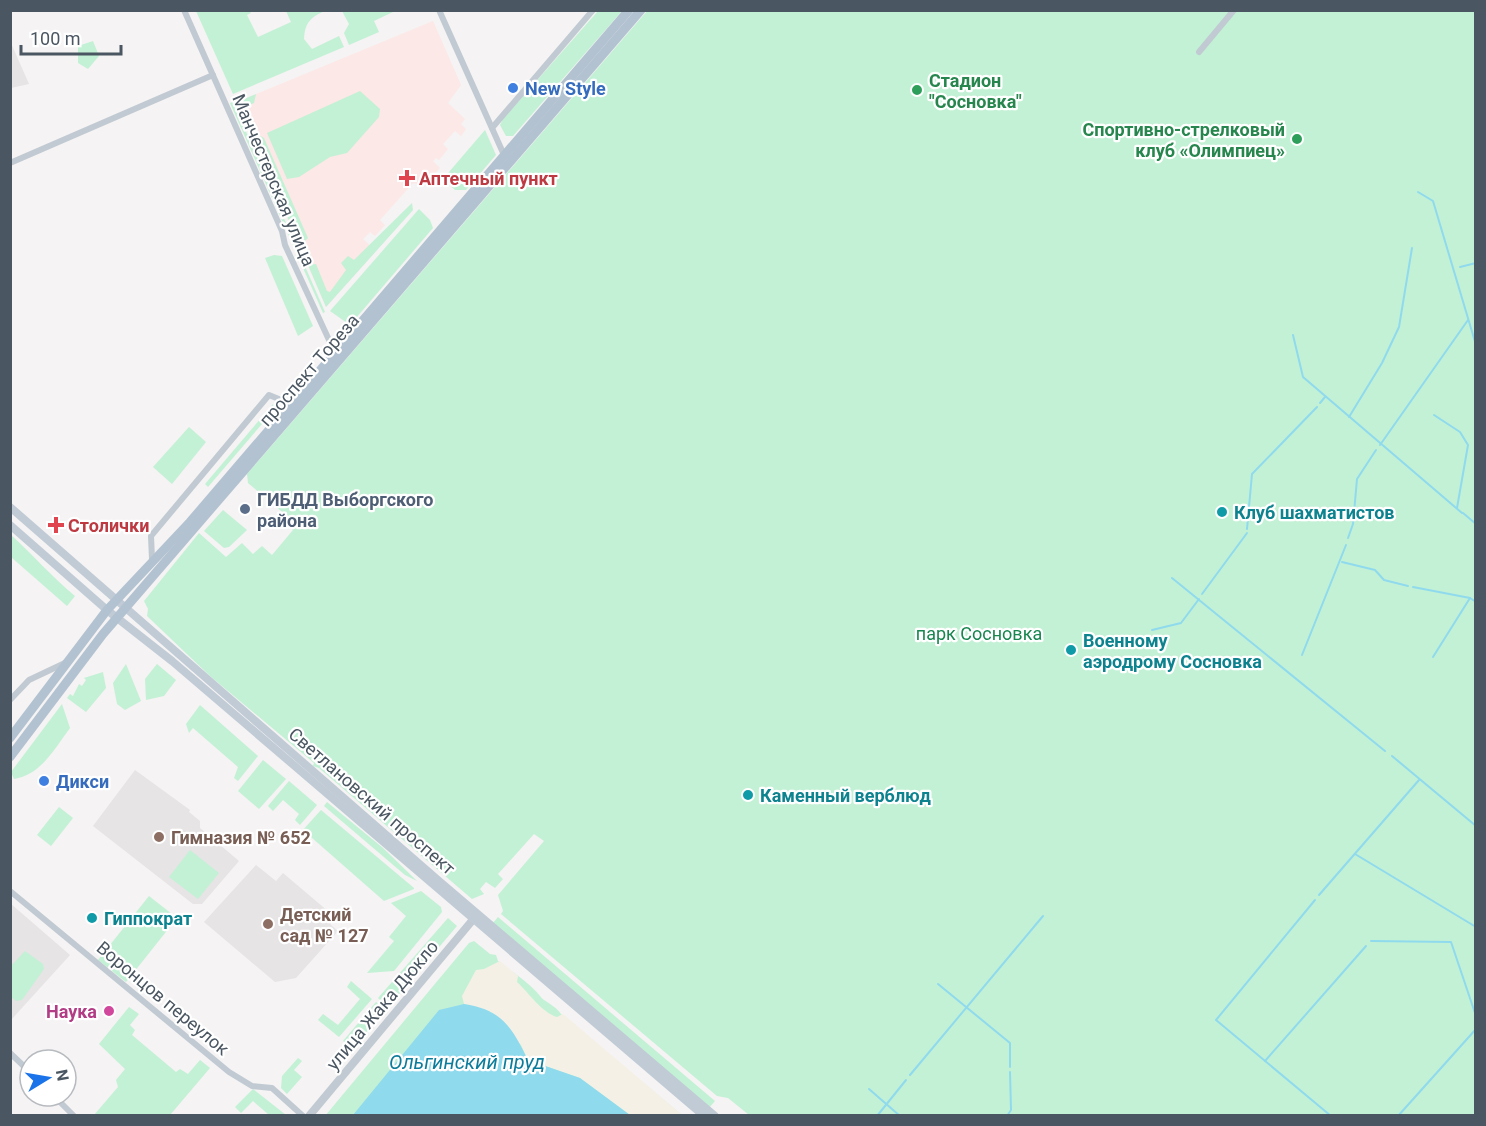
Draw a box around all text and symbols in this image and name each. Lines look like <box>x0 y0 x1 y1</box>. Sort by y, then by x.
scale bar <box>21 18 122 56</box>
text: 100 m <box>30 28 81 49</box>
place label: Стадион "Сосновка" <box>929 70 1022 112</box>
place label: New Style <box>525 78 606 99</box>
marker: New Style <box>506 81 520 95</box>
marker: Стадион "Сосновка" <box>910 83 924 97</box>
street label: Манчестерская улица <box>228 91 320 269</box>
place label: Спортивно-стрелковый клуб «Олимпиец» <box>1082 119 1285 161</box>
marker: Спортивно-стрелковый клуб «Олимпиец» <box>1290 132 1304 146</box>
place label: Аптечный пункт <box>419 168 558 189</box>
marker: Аптечный пункт <box>400 171 414 185</box>
street label: проспект Тореза <box>255 310 363 430</box>
place label: ГИБДД Выборгского района <box>257 489 434 531</box>
marker: ГИБДД Выборгского района <box>238 502 252 516</box>
place label: Клуб шахматистов <box>1234 502 1394 523</box>
marker: Клуб шахматистов <box>1215 505 1229 519</box>
place label: Столички <box>68 515 149 536</box>
marker: Столички <box>49 518 63 532</box>
park label: парк Сосновка <box>916 623 1042 644</box>
place label: Военному аэродрому Сосновка <box>1083 630 1262 672</box>
marker: Военному аэродрому Сосновка <box>1064 643 1078 657</box>
street label: Светлановский проспект <box>285 723 460 879</box>
place label: Дикси <box>56 771 109 792</box>
marker: Дикси <box>37 774 51 788</box>
place label: Каменный верблюд <box>760 785 932 806</box>
marker: Каменный верблюд <box>741 788 755 802</box>
place label: Гимназия № 652 <box>171 827 311 848</box>
marker: Гимназия № 652 <box>152 830 166 844</box>
place label: Детский сад № 127 <box>280 904 369 946</box>
place label: Гиппократ <box>104 908 192 929</box>
marker: Гиппократ <box>85 911 99 925</box>
marker: Детский сад № 127 <box>261 917 275 931</box>
street label: улица Жака Дюкло <box>322 936 442 1074</box>
street label: Воронцов переулок <box>93 937 234 1060</box>
place label: Наука <box>46 1001 97 1022</box>
marker: Наука <box>102 1004 116 1018</box>
north arrow <box>18 1048 78 1108</box>
water label: Ольгинский пруд <box>389 1050 545 1074</box>
text: N <box>52 1068 73 1083</box>

